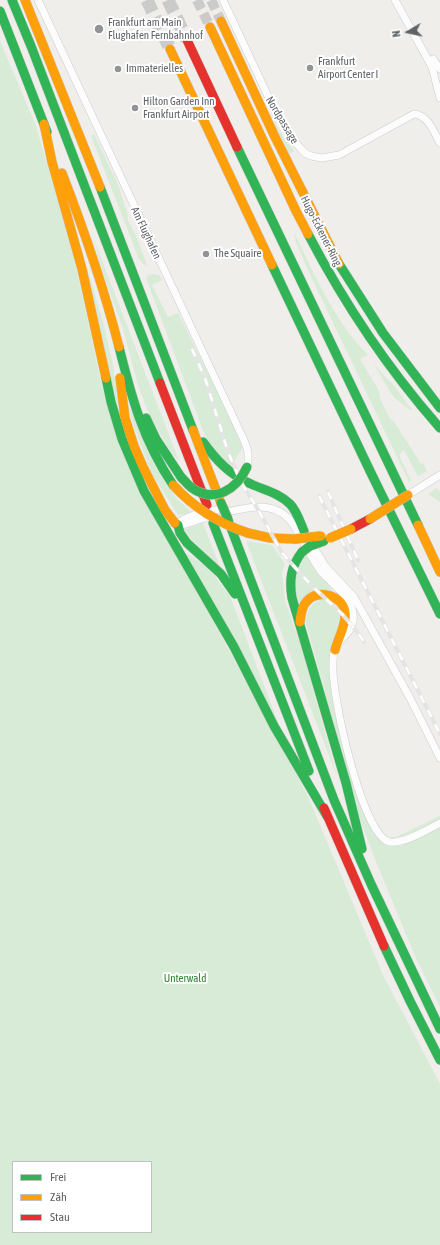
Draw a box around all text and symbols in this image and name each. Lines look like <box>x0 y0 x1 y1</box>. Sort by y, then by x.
north arrow <box>388 12 428 52</box>
place label: Frankfurt am Main Flughafen Fernbahnhof <box>108 16 203 42</box>
marker: Frankfurt am Main Flughafen Fernbahnhof <box>93 23 105 35</box>
text: N <box>390 30 403 38</box>
place label: Frankfurt Airport Center I <box>318 55 378 81</box>
place label: Immaterielles <box>126 62 183 76</box>
marker: Frankfurt Airport Center I <box>305 63 315 73</box>
marker: Immaterielles <box>113 64 123 74</box>
street label: Nordpassage <box>263 94 301 146</box>
place label: Hilton Garden Inn Frankfurt Airport <box>143 95 215 121</box>
marker: Hilton Garden Inn Frankfurt Airport <box>130 103 140 113</box>
street label: Hugo-Eckener-Ring <box>298 194 344 268</box>
street label: Am Flughafen <box>128 205 164 261</box>
place label: The Squaire <box>214 247 261 261</box>
marker: The Squaire <box>201 249 211 259</box>
park label: Unterwald <box>164 972 206 986</box>
legend <box>12 1161 152 1233</box>
text: Frei <box>50 1170 66 1184</box>
text: Zäh <box>50 1190 67 1204</box>
text: Stau <box>50 1210 70 1224</box>

